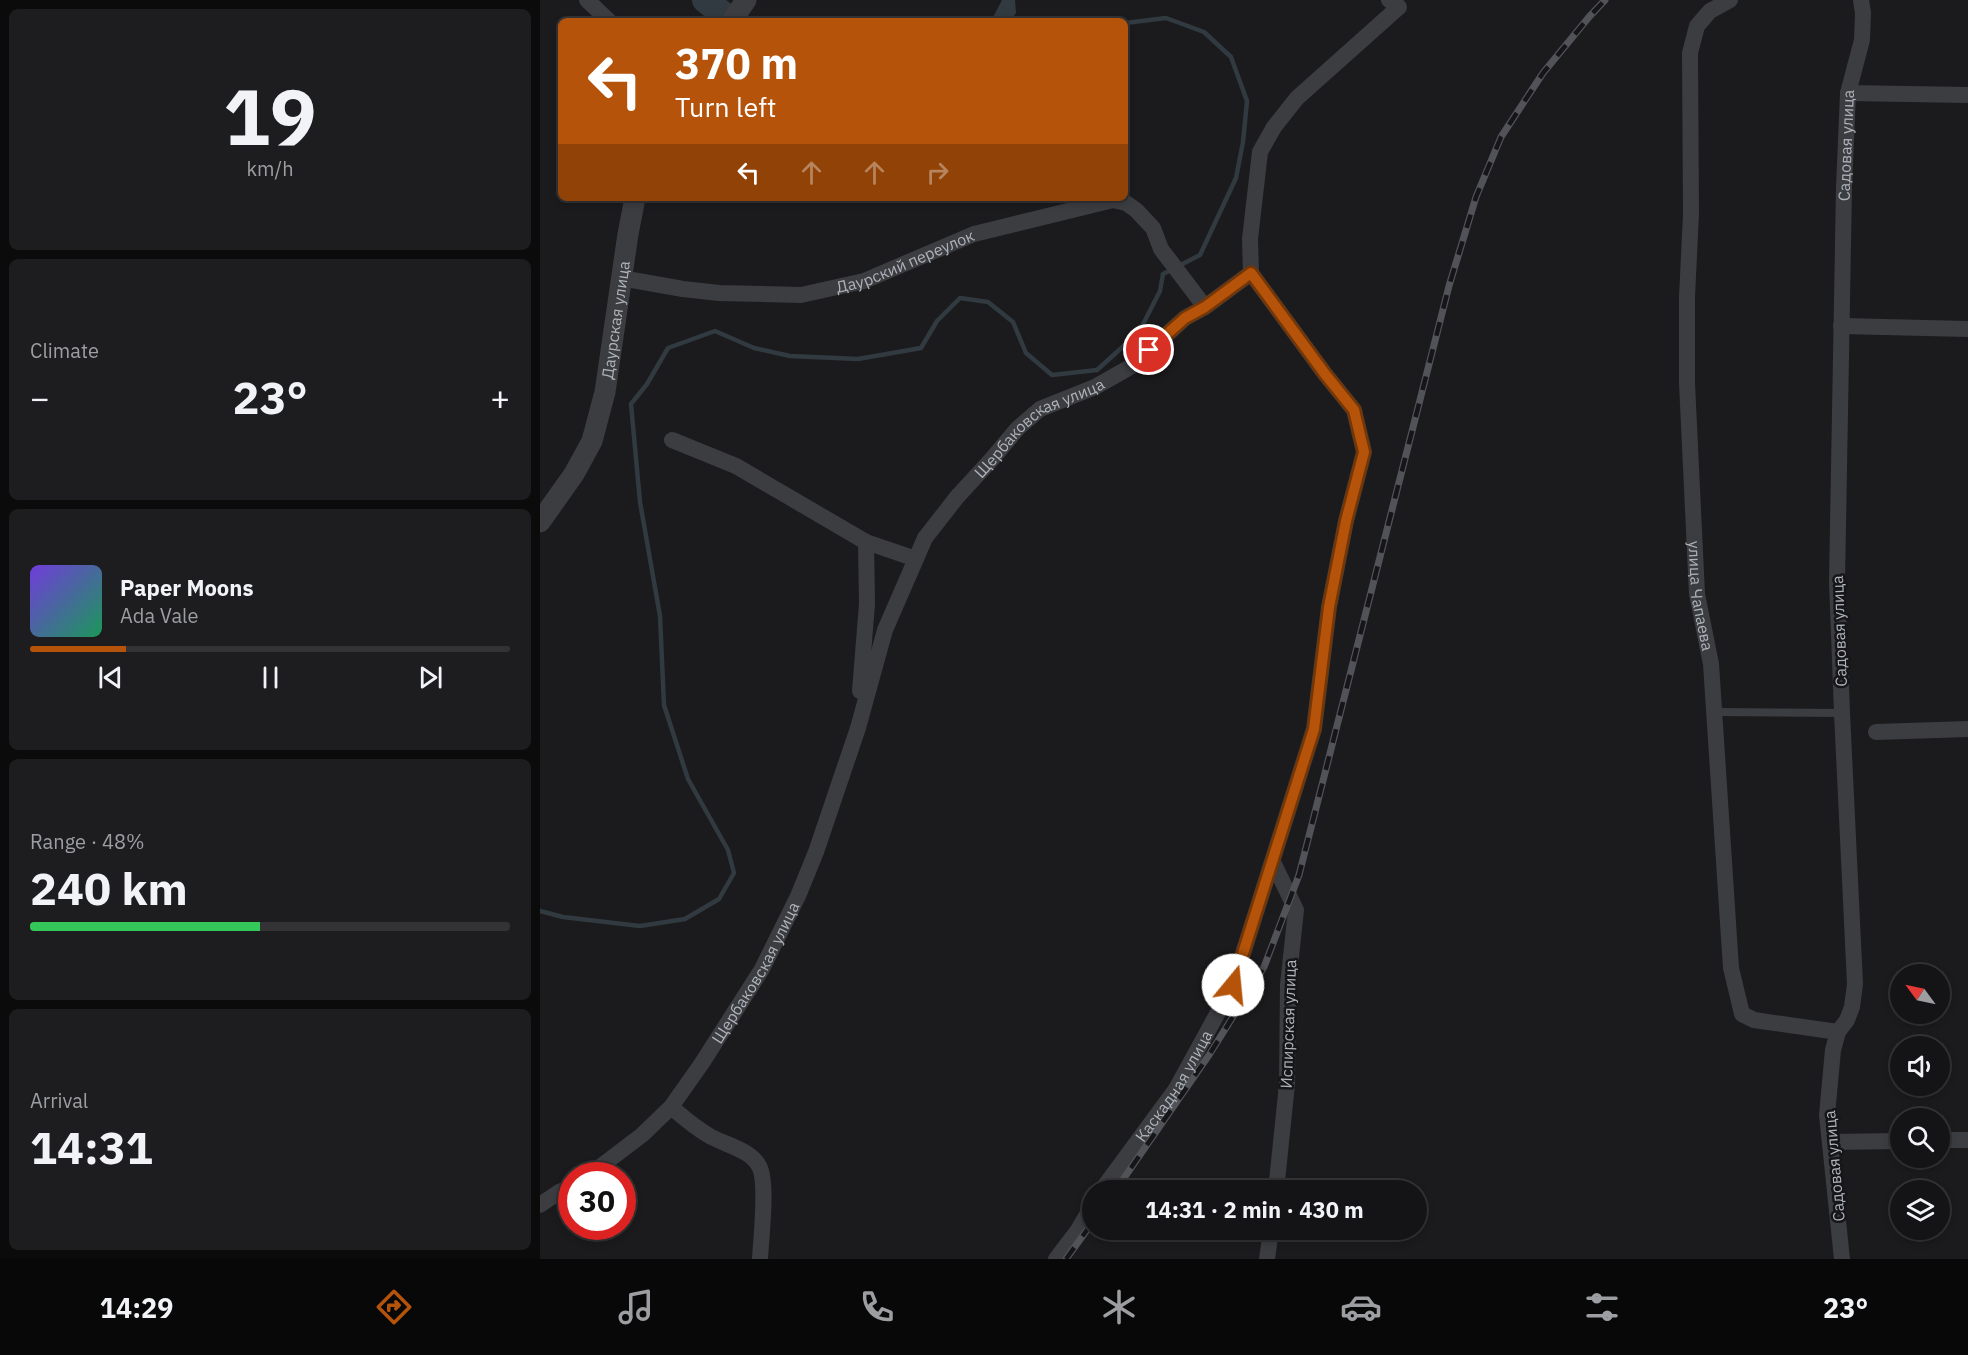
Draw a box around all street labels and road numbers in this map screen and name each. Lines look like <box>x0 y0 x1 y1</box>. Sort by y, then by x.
street label: Садовая улица <box>1834 89 1858 201</box>
street label: Даурский переулок <box>834 225 977 297</box>
street label: Даурская улица <box>597 259 634 380</box>
street label: Щербаковская улица <box>970 374 1108 482</box>
street label: улица Чапаева <box>1684 540 1718 653</box>
street label: Садовая улица <box>1827 575 1851 687</box>
street label: Щербаковская улица <box>707 898 804 1047</box>
street label: Испирская улица <box>1276 959 1300 1089</box>
street label: Каскадная улица <box>1131 1026 1217 1146</box>
street label: Садовая улица <box>1819 1109 1849 1222</box>

